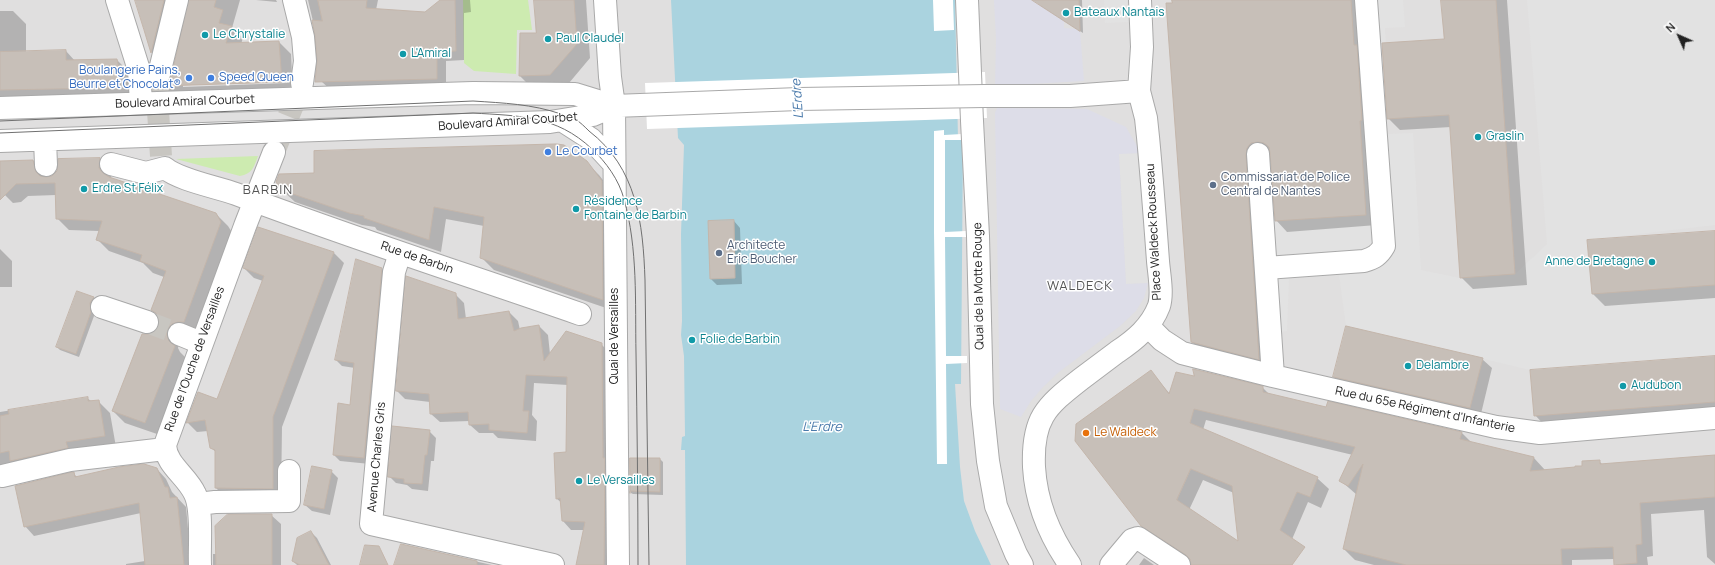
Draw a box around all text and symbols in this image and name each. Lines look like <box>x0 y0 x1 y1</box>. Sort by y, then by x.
place label: Bateaux Nantais <box>1074 6 1165 20</box>
marker: Bateaux Nantais <box>1061 8 1071 18</box>
north arrow <box>1659 16 1699 56</box>
text: N <box>1662 19 1678 35</box>
place label: Le Chrystalie <box>213 28 285 42</box>
marker: Le Chrystalie <box>200 30 210 40</box>
place label: Paul Claudel <box>556 32 624 46</box>
marker: Paul Claudel <box>543 34 553 44</box>
place label: L'Amiral <box>411 47 451 61</box>
marker: L'Amiral <box>398 49 408 59</box>
place label: Boulangerie Pains, Beurre et Chocolat® <box>69 64 181 92</box>
place label: Speed Queen <box>219 71 294 85</box>
marker: Boulangerie Pains, Beurre et Chocolat® <box>184 73 194 83</box>
marker: Speed Queen <box>206 73 216 83</box>
water label: L'Erdre <box>789 79 807 119</box>
street label: Boulevard Amiral Courbet <box>115 92 255 112</box>
street label: Boulevard Amiral Courbet <box>438 110 578 134</box>
place label: Graslin <box>1486 130 1524 144</box>
marker: Graslin <box>1473 132 1483 142</box>
place label: Le Courbet <box>556 145 618 159</box>
marker: Le Courbet <box>543 147 553 157</box>
street label: Place Waldeck Rousseau <box>1143 163 1165 301</box>
place label: Commissariat de Police Central de Nantes <box>1221 171 1350 199</box>
marker: Commissariat de Police Central de Nantes <box>1208 180 1218 190</box>
place label: Erdre St Félix <box>92 182 163 196</box>
district label: BARBIN <box>243 182 293 198</box>
marker: Erdre St Félix <box>79 184 89 194</box>
place label: Résidence Fontaine de Barbin <box>584 195 687 223</box>
marker: Résidence Fontaine de Barbin <box>571 204 581 214</box>
street label: Quai de la Motte Rouge <box>971 222 987 350</box>
street label: Rue de Barbin <box>379 239 455 277</box>
place label: Architecte Eric Boucher <box>727 239 797 267</box>
marker: Architecte Eric Boucher <box>714 248 724 258</box>
place label: Anne de Bretagne <box>1545 255 1644 269</box>
marker: Anne de Bretagne <box>1647 257 1657 267</box>
district label: WALDECK <box>1047 278 1113 294</box>
street label: Rue de l'Ouche de Versailles <box>162 284 228 434</box>
street label: Quai de Versailles <box>608 288 622 384</box>
place label: Folie de Barbin <box>700 333 780 347</box>
marker: Folie de Barbin <box>687 335 697 345</box>
place label: Delambre <box>1416 359 1469 373</box>
marker: Delambre <box>1403 361 1413 371</box>
place label: Audubon <box>1631 379 1681 393</box>
marker: Audubon <box>1618 381 1628 391</box>
street label: Rue du 65e Régiment d'Infanterie <box>1334 384 1516 436</box>
street label: Avenue Charles Gris <box>365 401 389 513</box>
water label: L'Erdre <box>802 419 842 435</box>
place label: Le Waldeck <box>1094 426 1156 440</box>
marker: Le Waldeck <box>1081 428 1091 438</box>
place label: Le Versailles <box>587 474 655 488</box>
marker: Le Versailles <box>574 476 584 486</box>

